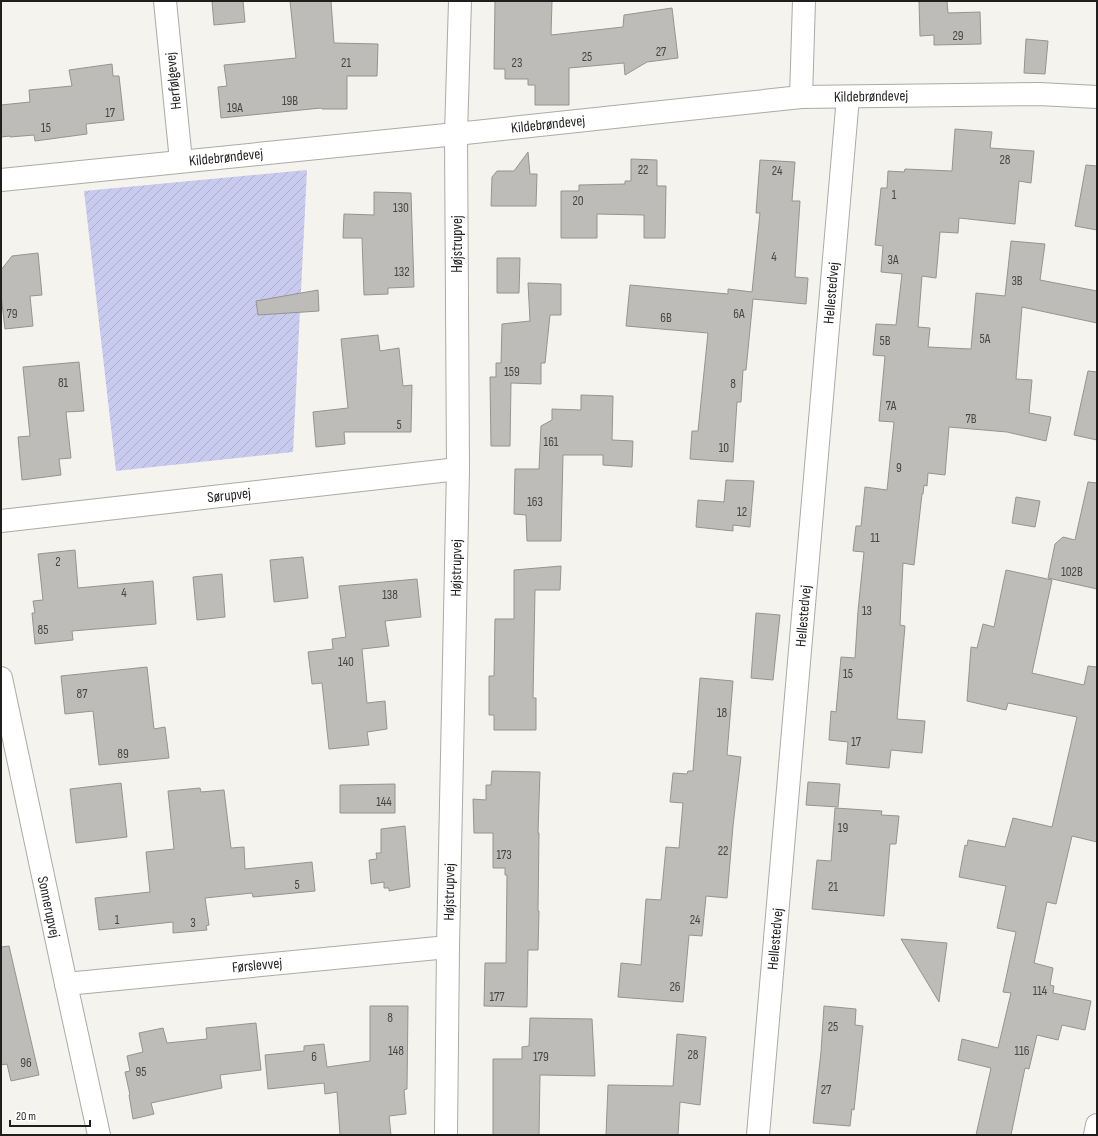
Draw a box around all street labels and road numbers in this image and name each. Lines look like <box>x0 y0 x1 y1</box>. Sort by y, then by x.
street label: Herfølgevej <box>161 51 186 110</box>
street label: Kildebrøndevej <box>834 86 909 107</box>
street label: Kildebrøndevej <box>510 111 586 138</box>
street label: Kildebrøndevej <box>188 144 264 171</box>
street label: Højstrupvej <box>448 215 467 273</box>
street label: Hellestedvej <box>819 261 844 325</box>
street label: Sørupvej <box>206 484 252 507</box>
street label: Højstrupvej <box>446 539 467 597</box>
street label: Hellestedvej <box>791 584 816 648</box>
street label: Højstrupvej <box>439 863 460 921</box>
street label: Sonnerupvej <box>33 875 64 940</box>
street label: Hellestedvej <box>763 907 788 971</box>
street label: Førslevvej <box>231 954 283 977</box>

